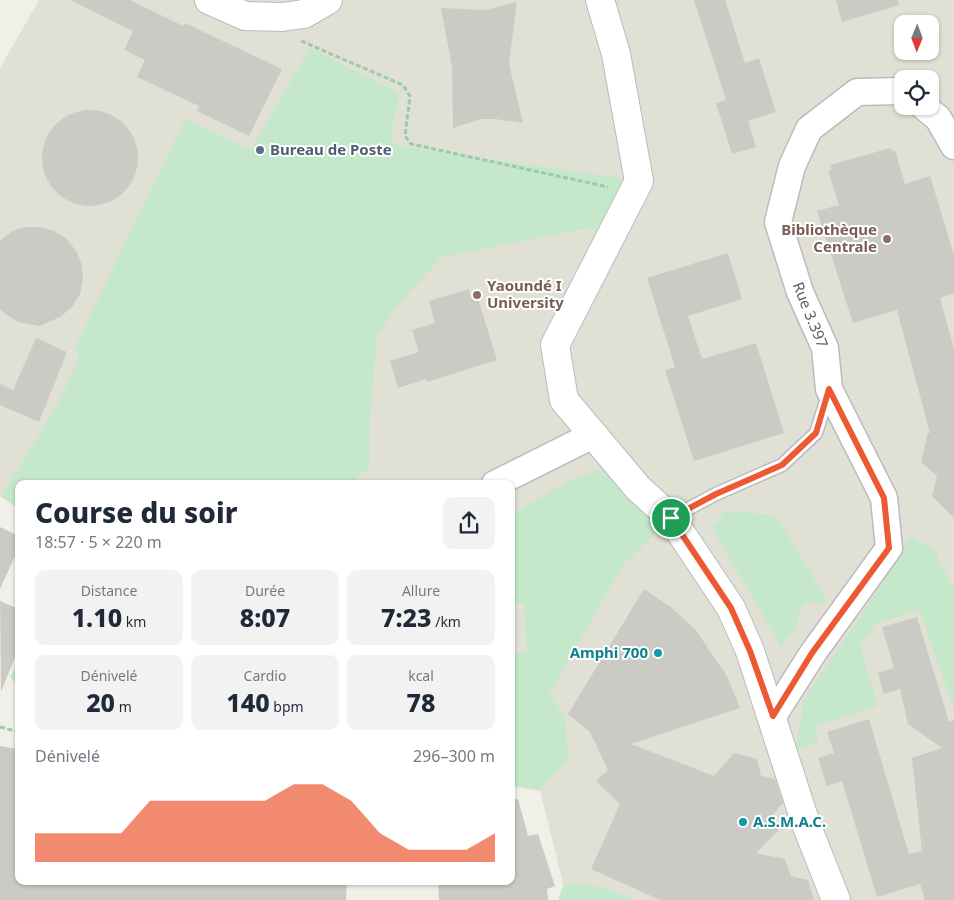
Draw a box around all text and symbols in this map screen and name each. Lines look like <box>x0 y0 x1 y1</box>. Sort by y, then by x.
north arrow <box>894 15 939 60</box>
map controls <box>894 15 939 115</box>
button: locate <box>894 70 939 115</box>
place label: Bureau de Poste <box>270 139 392 159</box>
marker: Bureau de Poste <box>254 144 266 156</box>
place label: Bibliothèque Centrale <box>781 219 877 256</box>
marker: Bibliothèque Centrale <box>881 233 893 245</box>
place label: Yaoundé I University <box>487 275 564 312</box>
street label: Rue 3.397 <box>789 279 833 351</box>
marker: Yaoundé I University <box>471 289 483 301</box>
text: Course du soir <box>35 493 237 531</box>
button: share <box>443 497 495 549</box>
pin <box>650 497 692 539</box>
icon: arrive <box>657 504 685 532</box>
text: 18:57 · 5 × 220 m <box>35 531 162 553</box>
text: Distance <box>81 581 137 600</box>
text: Durée <box>245 581 285 600</box>
text: Allure <box>402 581 440 600</box>
text: 1.10 <box>72 600 122 634</box>
text: 8:07 <box>240 600 290 634</box>
text: 7:23 <box>381 600 432 634</box>
text: km <box>122 612 146 631</box>
text: /km <box>432 612 461 631</box>
place label: Amphi 700 <box>570 642 648 662</box>
marker: Amphi 700 <box>652 647 664 659</box>
text: Dénivelé <box>81 666 137 685</box>
text: Cardio <box>244 666 286 685</box>
text: kcal <box>408 666 434 685</box>
text: 20 <box>86 685 115 719</box>
text: 140 <box>226 685 270 719</box>
text: 78 <box>407 685 435 719</box>
text: m <box>115 697 132 716</box>
text: bpm <box>270 697 304 716</box>
text: Dénivelé <box>35 745 100 767</box>
text: 296–300 m <box>413 745 495 767</box>
place label: A.S.M.A.C. <box>753 811 826 831</box>
marker: A.S.M.A.C. <box>737 816 749 828</box>

